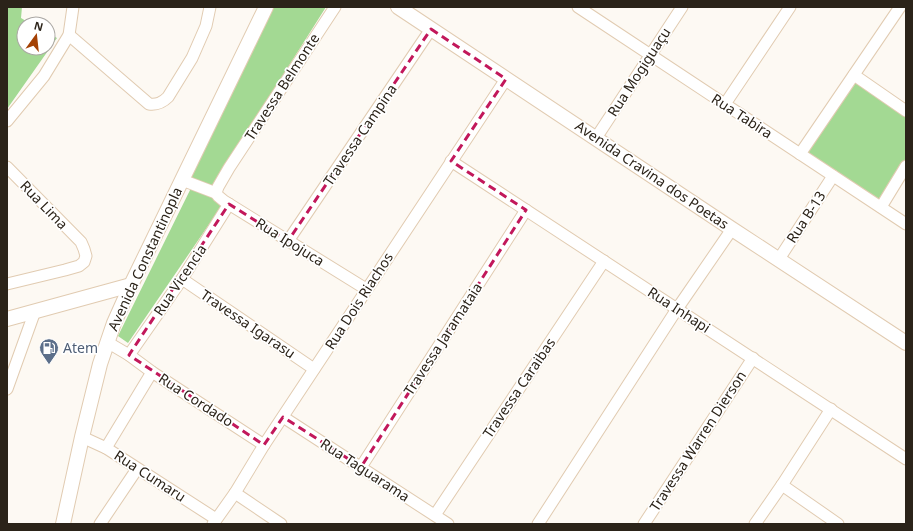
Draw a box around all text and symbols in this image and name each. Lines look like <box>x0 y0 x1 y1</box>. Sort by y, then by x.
north arrow <box>16 16 56 56</box>
text: N <box>32 17 45 34</box>
street label: Rua Mogiguaçu <box>603 23 675 120</box>
street label: Travessa Belmonte <box>240 29 323 144</box>
street label: Travessa Campina <box>318 80 401 189</box>
street label: Rua Tabira <box>708 89 776 142</box>
street label: Avenida Cravina dos Poetas <box>572 116 733 233</box>
street label: Rua Lima <box>16 176 72 233</box>
street label: Avenida Constantinopla <box>103 184 186 334</box>
street label: Rua B-13 <box>782 187 829 246</box>
street label: Rua Ipojuca <box>252 213 328 270</box>
street label: Rua Vicencia <box>149 240 210 319</box>
street label: Rua Dois Riachos <box>320 248 397 353</box>
street label: Travessa Jaramataia <box>399 279 486 399</box>
street label: Rua Inhapi <box>644 282 714 337</box>
street label: Travessa Igarasu <box>197 285 299 362</box>
street label: Travessa Caraibas <box>478 334 559 442</box>
fuel station icon: Atem <box>38 337 60 365</box>
place label: Atem <box>63 338 98 357</box>
street label: Travessa Warren Dierson <box>645 367 750 515</box>
street label: Rua Cordado <box>155 368 237 431</box>
street label: Rua Taguarama <box>317 434 414 506</box>
street label: Rua Cumaru <box>111 445 190 506</box>

